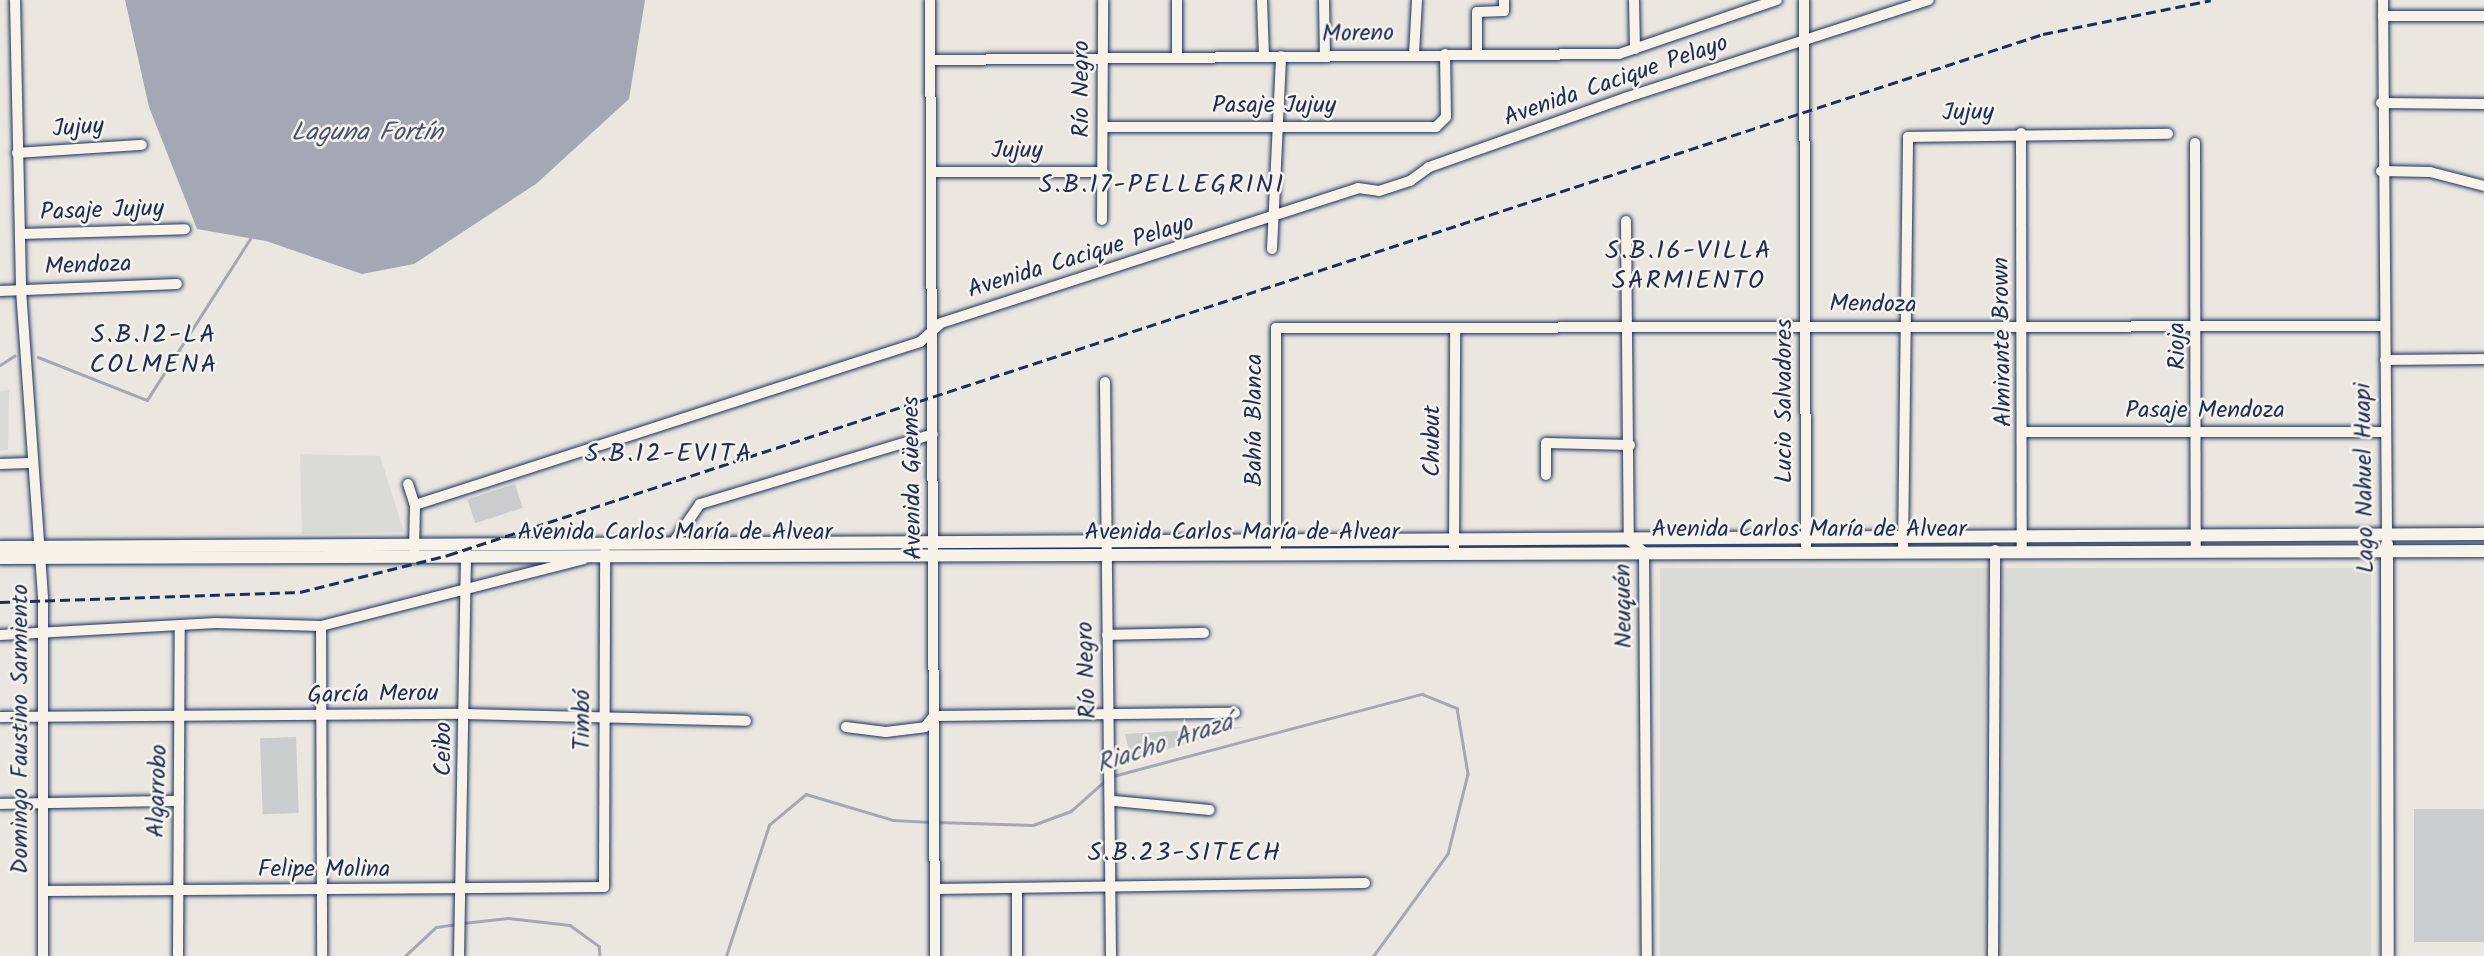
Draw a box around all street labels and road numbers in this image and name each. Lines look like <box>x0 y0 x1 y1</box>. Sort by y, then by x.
street label: Moreno <box>1322 19 1394 49</box>
street label: Avenida Cacique Pelayo <box>1500 29 1732 133</box>
street label: Río Negro <box>1068 40 1096 138</box>
street label: Pasaje Jujuy <box>1212 92 1336 120</box>
street label: Jujuy <box>1942 98 1994 128</box>
street label: Jujuy <box>51 112 105 144</box>
street label: Jujuy <box>991 137 1043 165</box>
street label: Pasaje Jujuy <box>40 194 164 228</box>
street label: Avenida Cacique Pelayo <box>964 209 1198 305</box>
street label: Mendoza <box>44 250 132 282</box>
street label: Almirante Brown <box>1987 257 2019 427</box>
street label: Mendoza <box>1829 290 1917 320</box>
street label: Lucio Salvadores <box>1771 319 1799 483</box>
street label: Rioja <box>2163 322 2193 370</box>
street label: Bahía Blanca <box>1241 353 1269 487</box>
street label: Lago Nahuel Huapi <box>2349 382 2381 574</box>
street label: Avenida Güemes <box>897 396 929 560</box>
street label: Pasaje Mendoza <box>2125 397 2285 425</box>
street label: Chubut <box>1419 405 1447 477</box>
street label: Avenida Carlos María de Alvear <box>1652 516 1966 544</box>
street label: Avenida Carlos María de Alvear <box>518 519 832 547</box>
street label: Avenida Carlos María de Alvear <box>1085 519 1399 547</box>
street label: Neuquén <box>1609 563 1639 649</box>
street label: Domingo Faustino Sarmiento <box>7 584 35 874</box>
street label: Río Negro <box>1071 621 1103 719</box>
street label: García Merou <box>307 679 439 711</box>
street label: Timbó <box>569 689 597 751</box>
street label: Ceibo <box>430 722 458 776</box>
street label: Algarrobo <box>142 744 174 838</box>
street label: Felipe Molina <box>258 856 390 884</box>

